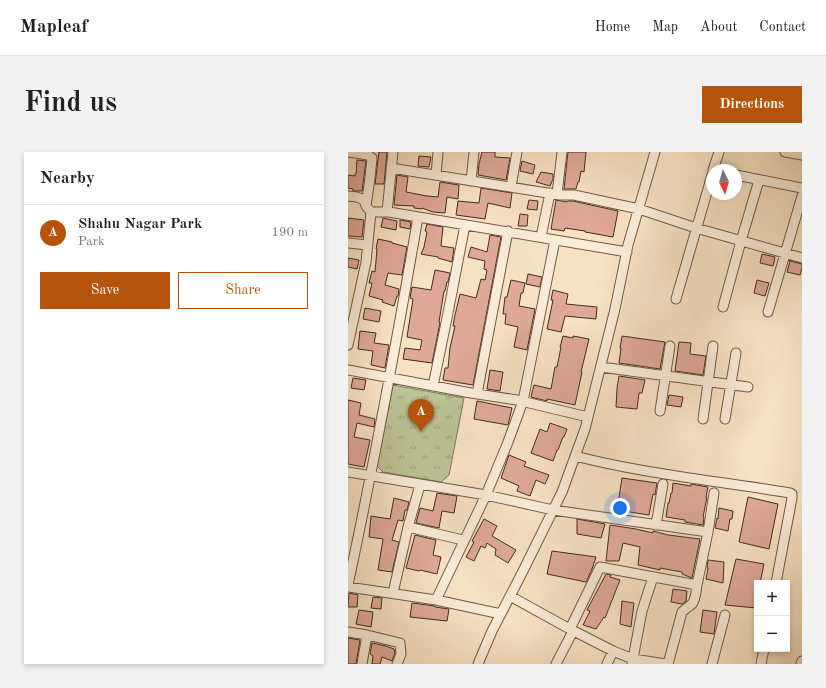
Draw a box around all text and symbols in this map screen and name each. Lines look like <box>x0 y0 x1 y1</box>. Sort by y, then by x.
text: Mapleaf <box>20 18 88 37</box>
text: Home <box>595 20 630 34</box>
text: Map <box>652 20 678 34</box>
text: About <box>700 20 737 34</box>
text: Contact <box>759 20 806 34</box>
button: Directions <box>702 86 802 123</box>
text: Find us <box>24 90 117 118</box>
north arrow <box>706 164 742 200</box>
text: Nearby <box>40 170 95 187</box>
text: Shahu Nagar Park <box>78 217 202 232</box>
text: A <box>48 226 58 239</box>
text: 190 m <box>271 226 308 239</box>
text: Park <box>78 235 105 248</box>
button: Save <box>40 272 170 309</box>
button: Share <box>178 272 308 309</box>
pin: A <box>408 399 434 432</box>
your location <box>610 498 630 518</box>
map controls <box>754 580 790 652</box>
button: + <box>754 580 790 616</box>
button: − <box>754 616 790 652</box>

